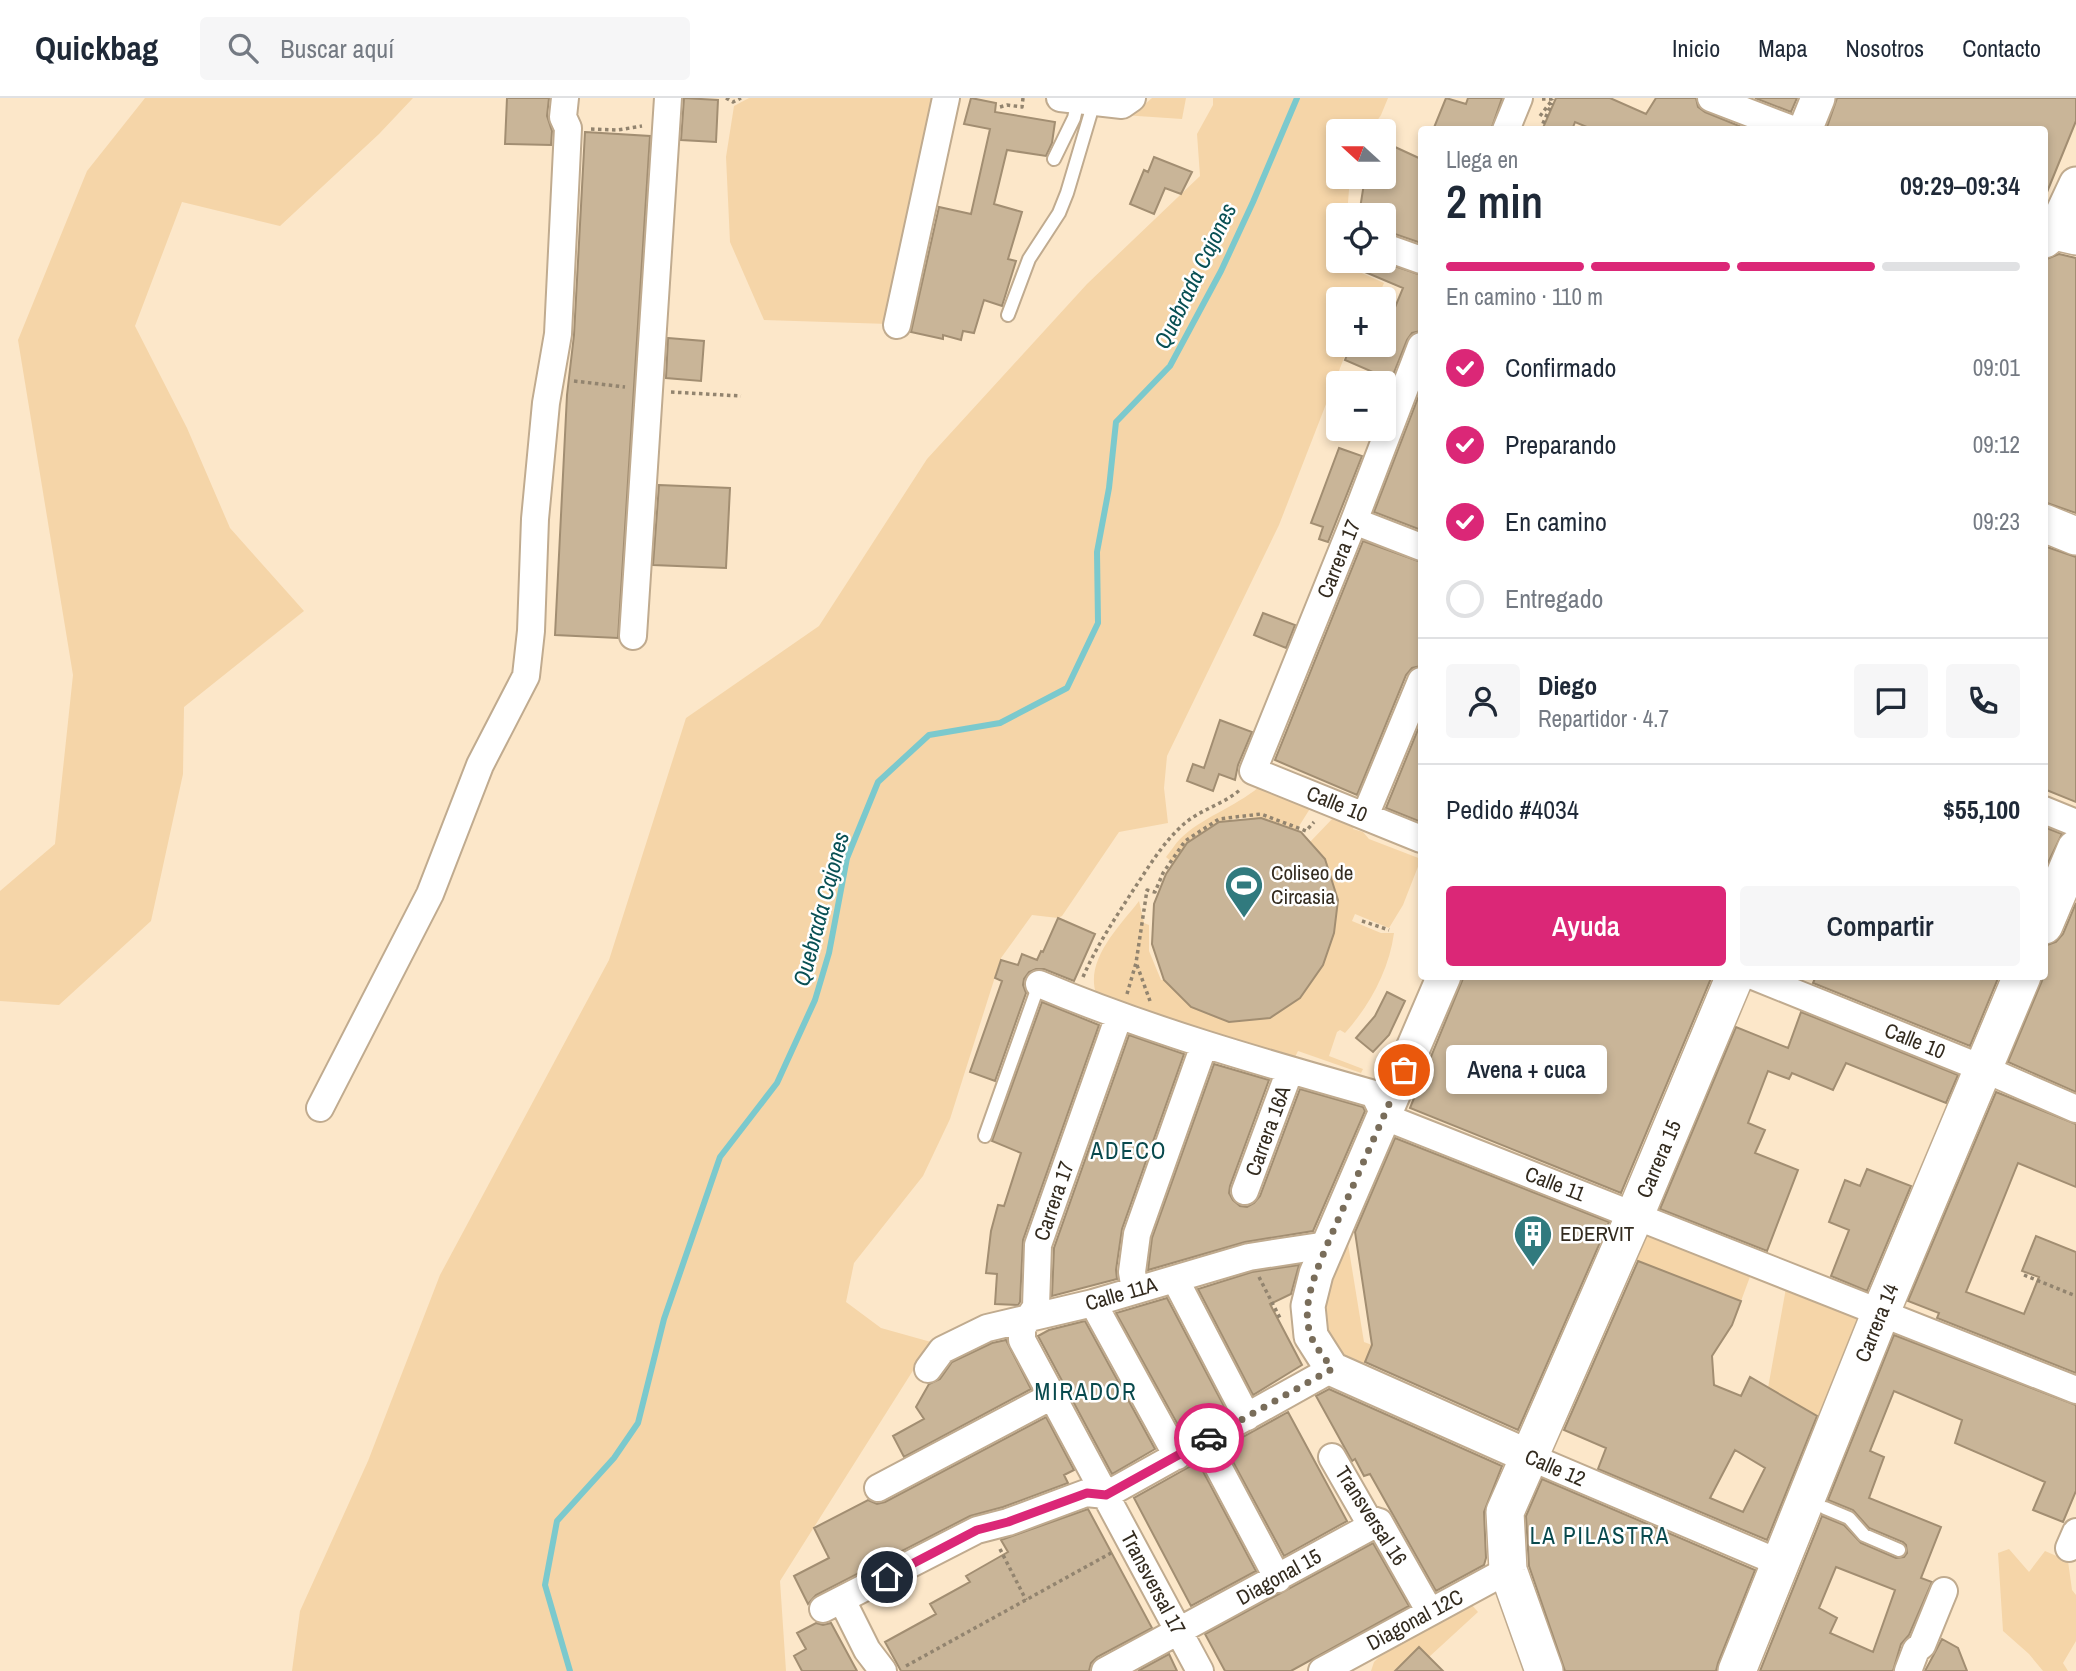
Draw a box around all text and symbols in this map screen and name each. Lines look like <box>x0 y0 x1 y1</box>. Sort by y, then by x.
search box <box>200 17 690 80</box>
text: Quickbag <box>35 26 158 70</box>
icon: search <box>224 29 262 67</box>
text: Buscar aquí <box>280 31 394 66</box>
text: Inicio <box>1672 32 1720 64</box>
text: Mapa <box>1758 32 1807 64</box>
text: Nosotros <box>1845 32 1924 64</box>
text: Contacto <box>1962 32 2041 64</box>
north arrow <box>1326 119 1396 189</box>
map controls <box>1326 119 1396 441</box>
text: Llega en <box>1446 144 1518 175</box>
text: 09:29–09:34 <box>1900 168 2020 203</box>
text: 2 min <box>1446 170 1543 232</box>
water label: Quebrada Cajones <box>1146 198 1243 354</box>
button: locate <box>1326 203 1396 273</box>
text: En camino · 110 m <box>1446 281 1603 312</box>
button: + <box>1326 287 1396 357</box>
icon: check <box>1446 349 1484 387</box>
text: Confirmado <box>1505 350 1616 385</box>
text: 09:01 <box>1973 352 2020 383</box>
button: − <box>1326 371 1396 441</box>
icon: check <box>1446 426 1484 464</box>
text: Preparando <box>1505 427 1616 462</box>
text: 09:12 <box>1973 429 2020 460</box>
icon: check <box>1446 503 1484 541</box>
text: En camino <box>1505 504 1607 539</box>
text: 09:23 <box>1973 506 2020 537</box>
street label: Carrera 17 <box>1310 515 1367 602</box>
text: Entregado <box>1505 581 1603 616</box>
button: person <box>1446 664 1520 738</box>
button: chat <box>1854 664 1928 738</box>
button: phone <box>1946 664 2020 738</box>
text: Diego <box>1538 668 1597 703</box>
text: Repartidor · 4.7 <box>1538 703 1669 734</box>
street label: Calle 10 <box>1302 778 1372 829</box>
text: Pedido #4034 <box>1446 792 1579 827</box>
text: $55,100 <box>1943 792 2020 827</box>
water label: Quebrada Cajones <box>785 828 856 989</box>
place label: Coliseo de Circasia <box>1271 858 1353 911</box>
sports icon: Coliseo de Circasia <box>1223 864 1265 919</box>
button: Ayuda <box>1446 886 1726 966</box>
button: Compartir <box>1740 886 2020 966</box>
street label: Calle 10 <box>1880 1015 1950 1066</box>
pin <box>1374 1040 1434 1100</box>
callout: Avena + cuca <box>1446 1046 1607 1094</box>
icon: bag <box>1385 1051 1423 1089</box>
text: Avena + cuca <box>1467 1054 1586 1085</box>
street label: Carrera 16A <box>1238 1081 1297 1180</box>
street label: Carrera 15 <box>1629 1115 1688 1202</box>
district label: ADECO <box>1089 1135 1168 1166</box>
street label: Carrera 17 <box>1026 1157 1081 1244</box>
street label: Calle 11 <box>1521 1159 1590 1208</box>
building icon: EDERVIT <box>1512 1213 1554 1268</box>
place label: EDERVIT <box>1560 1219 1635 1248</box>
street label: Calle 11A <box>1082 1269 1161 1318</box>
street label: Carrera 14 <box>1848 1279 1906 1366</box>
district label: MIRADOR <box>1034 1376 1138 1407</box>
courier <box>1174 1403 1244 1473</box>
icon: car <box>1190 1419 1228 1457</box>
street label: Calle 12 <box>1520 1442 1590 1493</box>
street label: Transversal 16 <box>1328 1460 1414 1571</box>
district label: LA PILASTRA <box>1530 1520 1670 1551</box>
street label: Transversal 17 <box>1114 1526 1193 1640</box>
street label: Diagonal 15 <box>1231 1541 1326 1612</box>
pin <box>857 1547 917 1607</box>
icon: home <box>868 1558 906 1596</box>
street label: Diagonal 12C <box>1361 1582 1468 1657</box>

